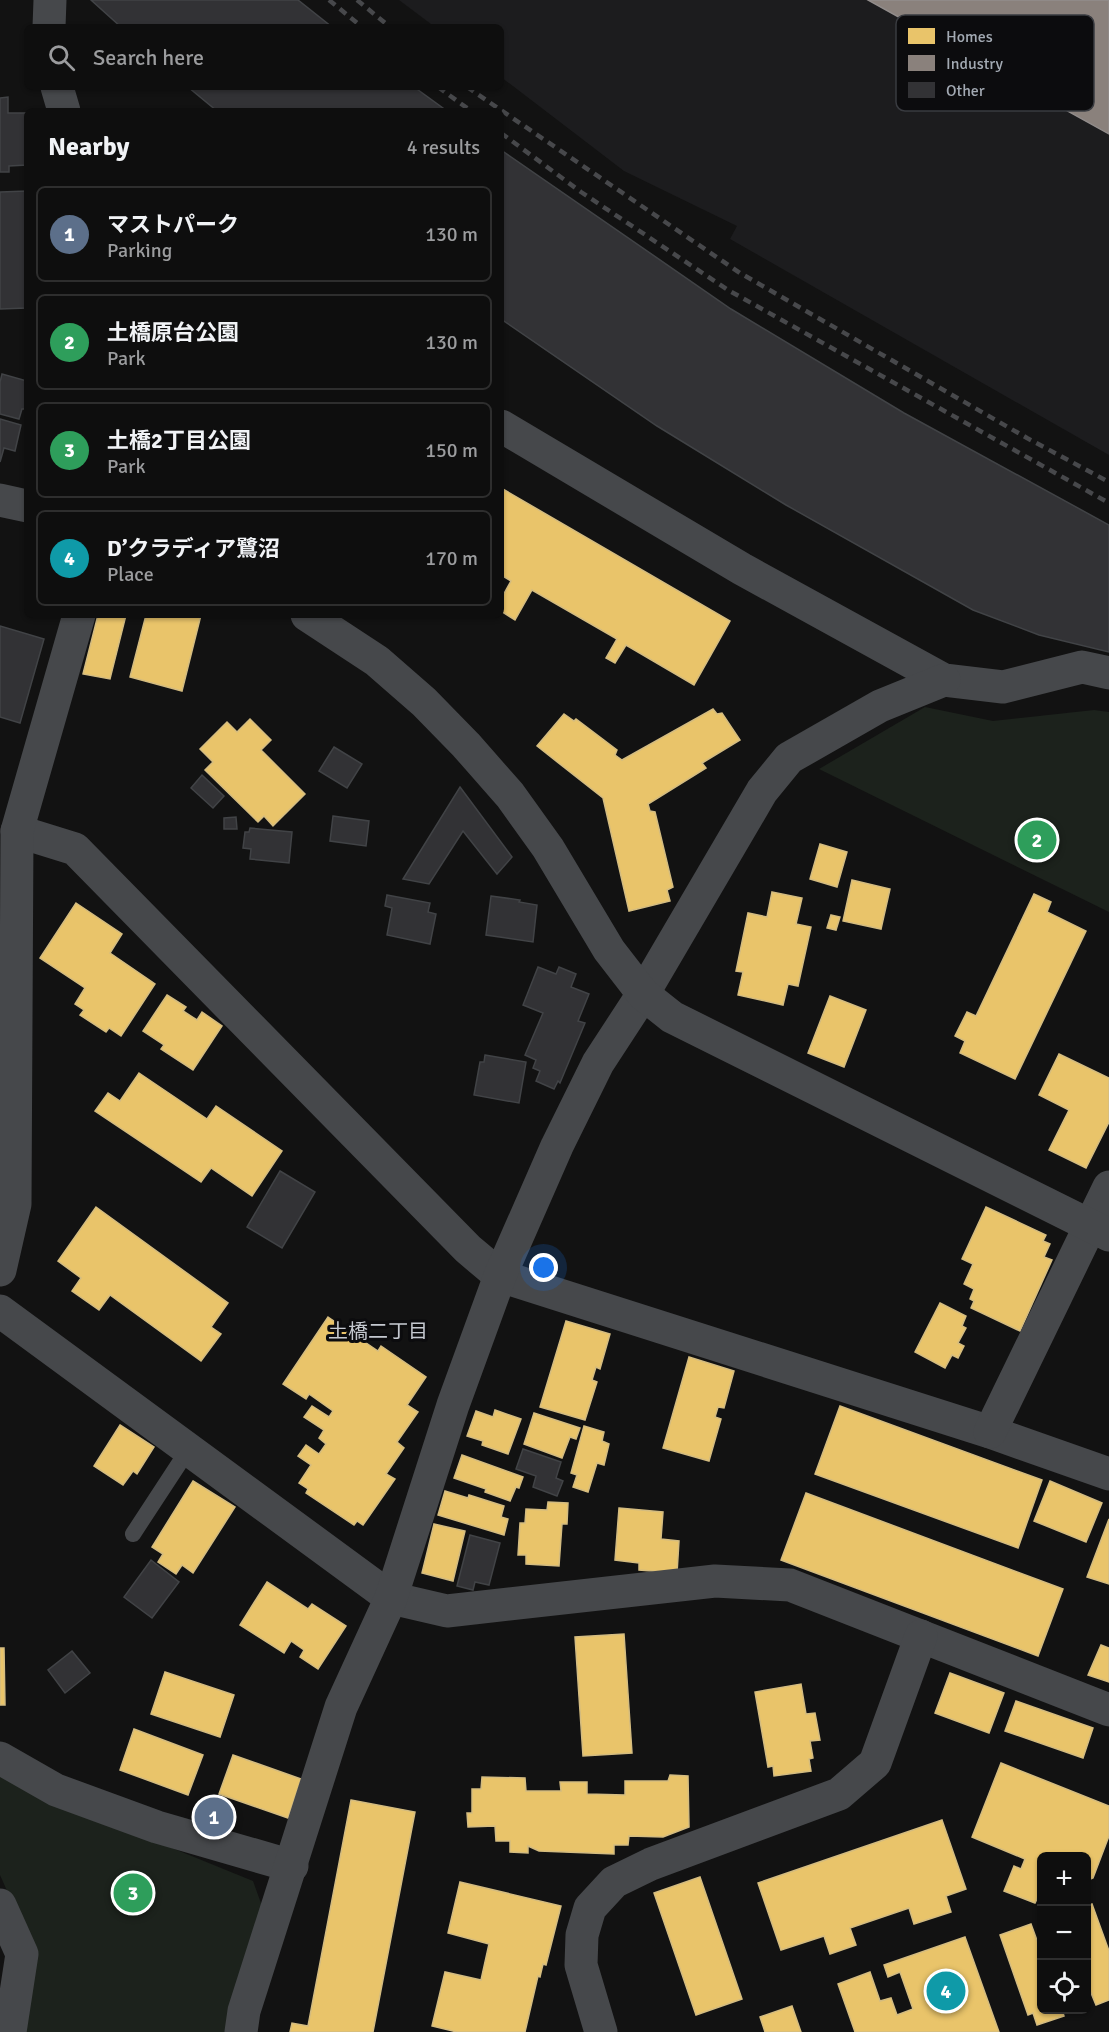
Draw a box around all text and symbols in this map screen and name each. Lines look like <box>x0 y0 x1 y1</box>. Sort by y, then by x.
legend <box>896 15 1094 111</box>
search box <box>24 24 504 90</box>
text: Homes <box>946 27 993 47</box>
icon: search <box>45 41 78 74</box>
text: Search here <box>93 44 204 71</box>
text: Industry <box>946 54 1004 74</box>
text: Other <box>946 81 985 101</box>
text: Nearby <box>48 131 129 163</box>
text: 4 results <box>407 135 480 160</box>
text: マストパーク <box>107 211 239 238</box>
text: 1 <box>64 222 75 247</box>
text: 130 m <box>425 222 478 247</box>
text: Parking <box>107 238 172 263</box>
text: 土橋原台公園 <box>107 319 239 346</box>
text: 2 <box>64 330 75 355</box>
text: 130 m <box>425 330 478 355</box>
text: Park <box>107 346 145 371</box>
text: 土橋2丁目公園 <box>107 427 251 454</box>
text: 3 <box>64 438 75 463</box>
text: 150 m <box>425 438 478 463</box>
text: Park <box>107 454 145 479</box>
text: D’クラディア鷺沼 <box>107 535 280 562</box>
text: 4 <box>64 546 75 571</box>
text: 170 m <box>425 546 478 571</box>
text: Place <box>107 562 154 587</box>
pin: 2 <box>1018 818 1056 862</box>
your location <box>529 1253 558 1282</box>
district label: 土橋二丁目 <box>328 1319 428 1344</box>
pin: 1 <box>194 1794 234 1840</box>
map controls <box>1037 1852 1091 2014</box>
button: + <box>1037 1852 1091 1906</box>
pin: 3 <box>114 1870 152 1916</box>
button: − <box>1037 1906 1091 1960</box>
button: locate <box>1037 1960 1091 2014</box>
pin: 4 <box>926 1968 966 2014</box>

